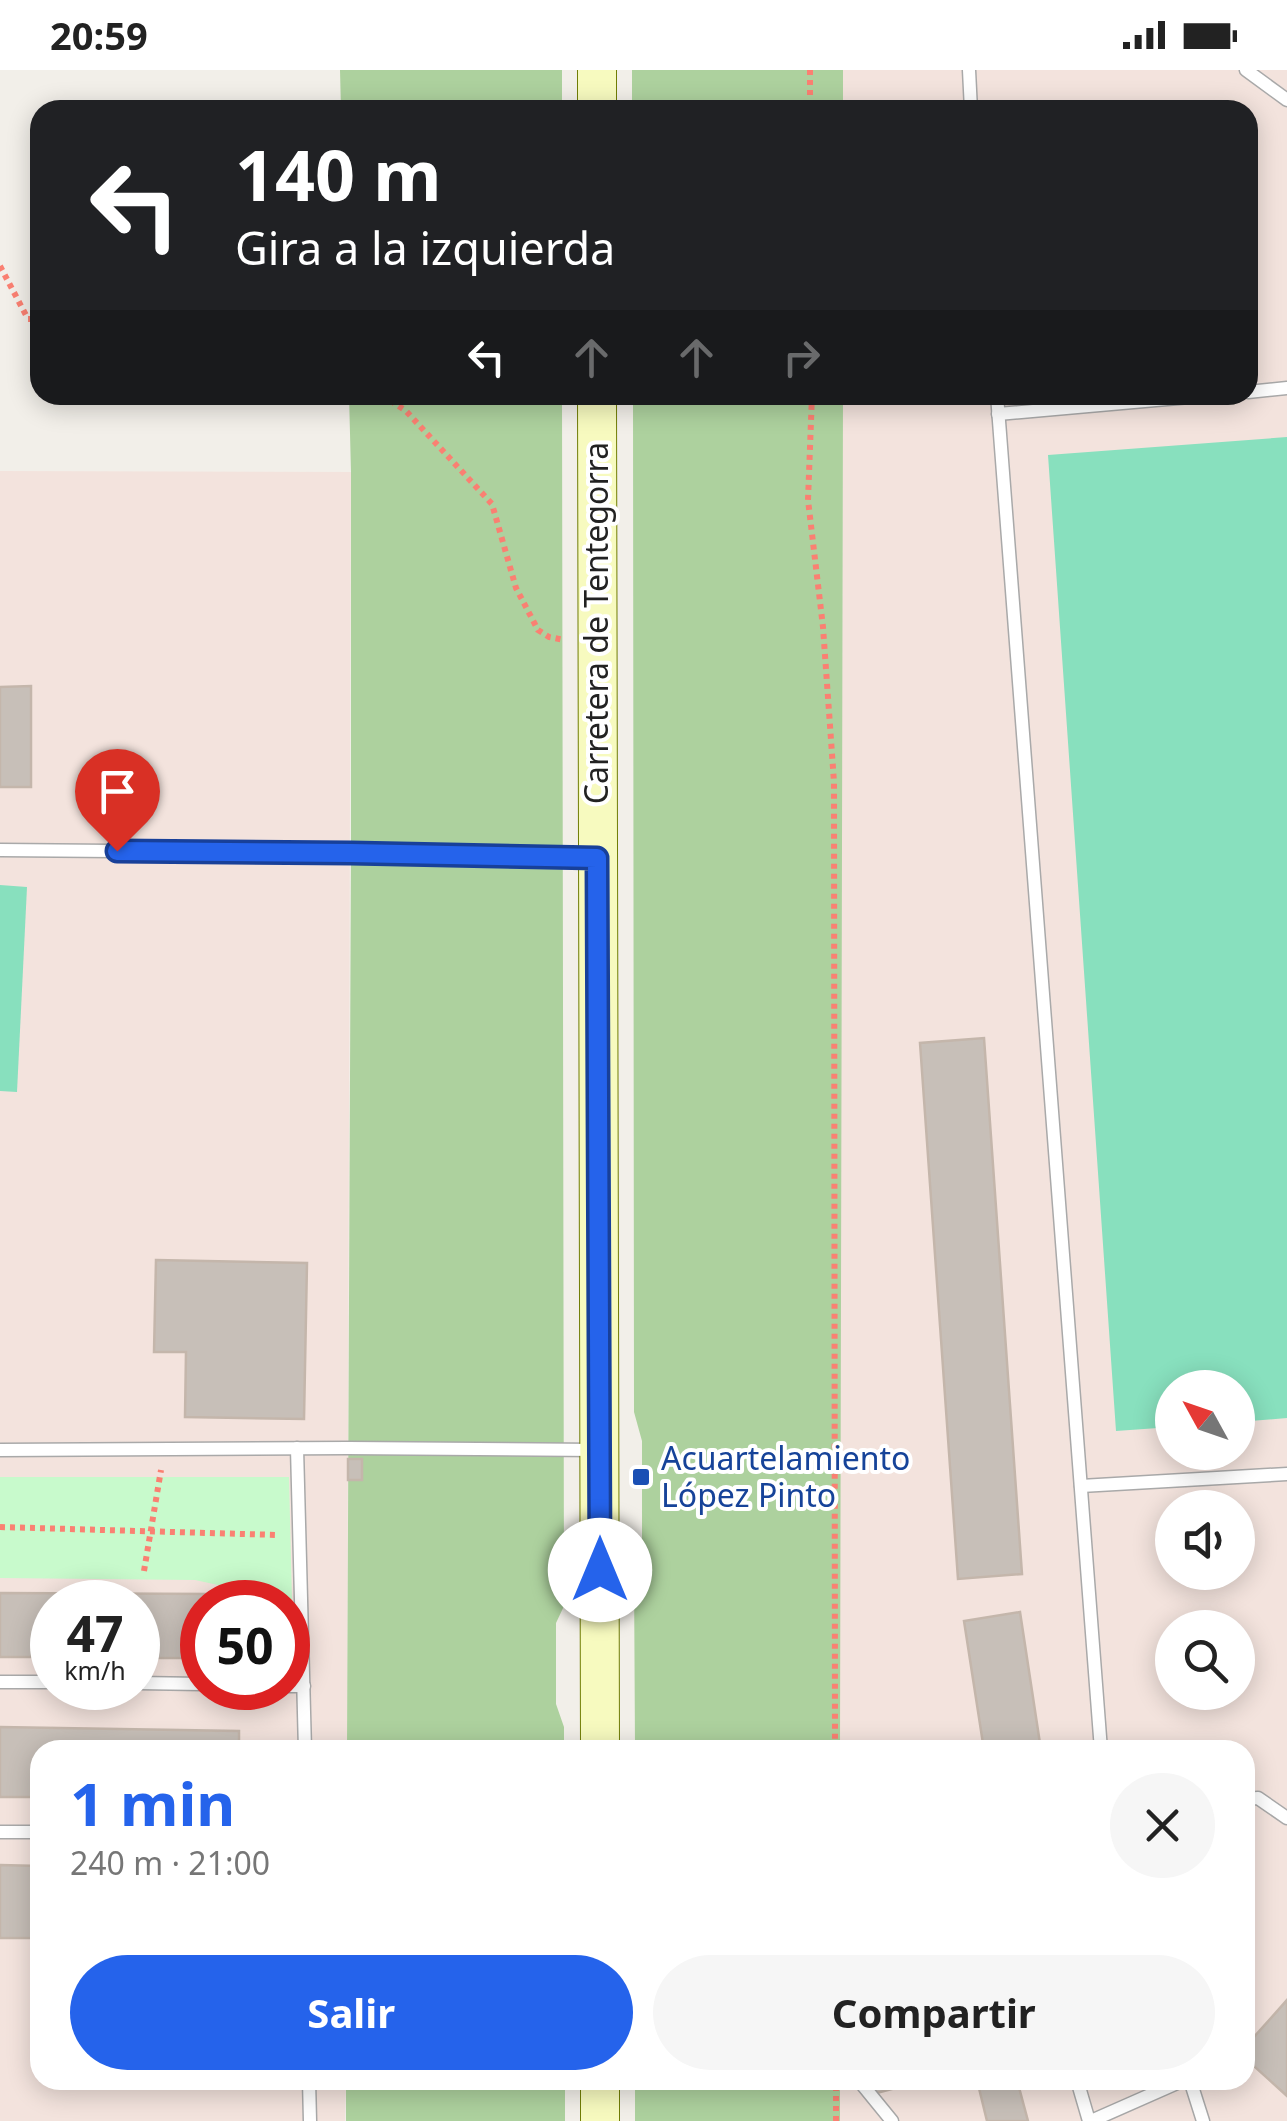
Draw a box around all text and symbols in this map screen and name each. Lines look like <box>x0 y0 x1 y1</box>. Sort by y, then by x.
text: 20:59 <box>50 9 148 61</box>
text: 140 m <box>235 126 442 222</box>
icon: left <box>70 140 200 270</box>
text: Gira a la izquierda <box>235 217 615 278</box>
icon: left <box>459 330 514 385</box>
icon: ahead <box>564 330 619 385</box>
icon: ahead <box>669 330 724 385</box>
icon: right <box>774 330 829 385</box>
street label: Carretera de Tentegorra <box>574 442 617 804</box>
pin <box>75 749 160 852</box>
icon: arrive <box>90 764 145 819</box>
north arrow <box>1155 1370 1255 1470</box>
map controls <box>1155 1370 1255 1710</box>
place label: Acuartelamiento López Pinto <box>661 1436 910 1516</box>
marker: Acuartelamiento López Pinto <box>630 1466 652 1488</box>
button: sound <box>1155 1490 1255 1590</box>
position arrow <box>548 1518 652 1622</box>
speed limit sign: 50 <box>180 1580 310 1710</box>
text: 47 <box>66 1599 124 1667</box>
button: search <box>1155 1610 1255 1710</box>
text: km/h <box>64 1653 126 1687</box>
text: 1 min <box>70 1762 235 1844</box>
button: close <box>1110 1773 1215 1878</box>
text: 240 m · 21:00 <box>70 1841 270 1884</box>
button: Salir <box>70 1955 633 2070</box>
button: Compartir <box>653 1955 1215 2070</box>

